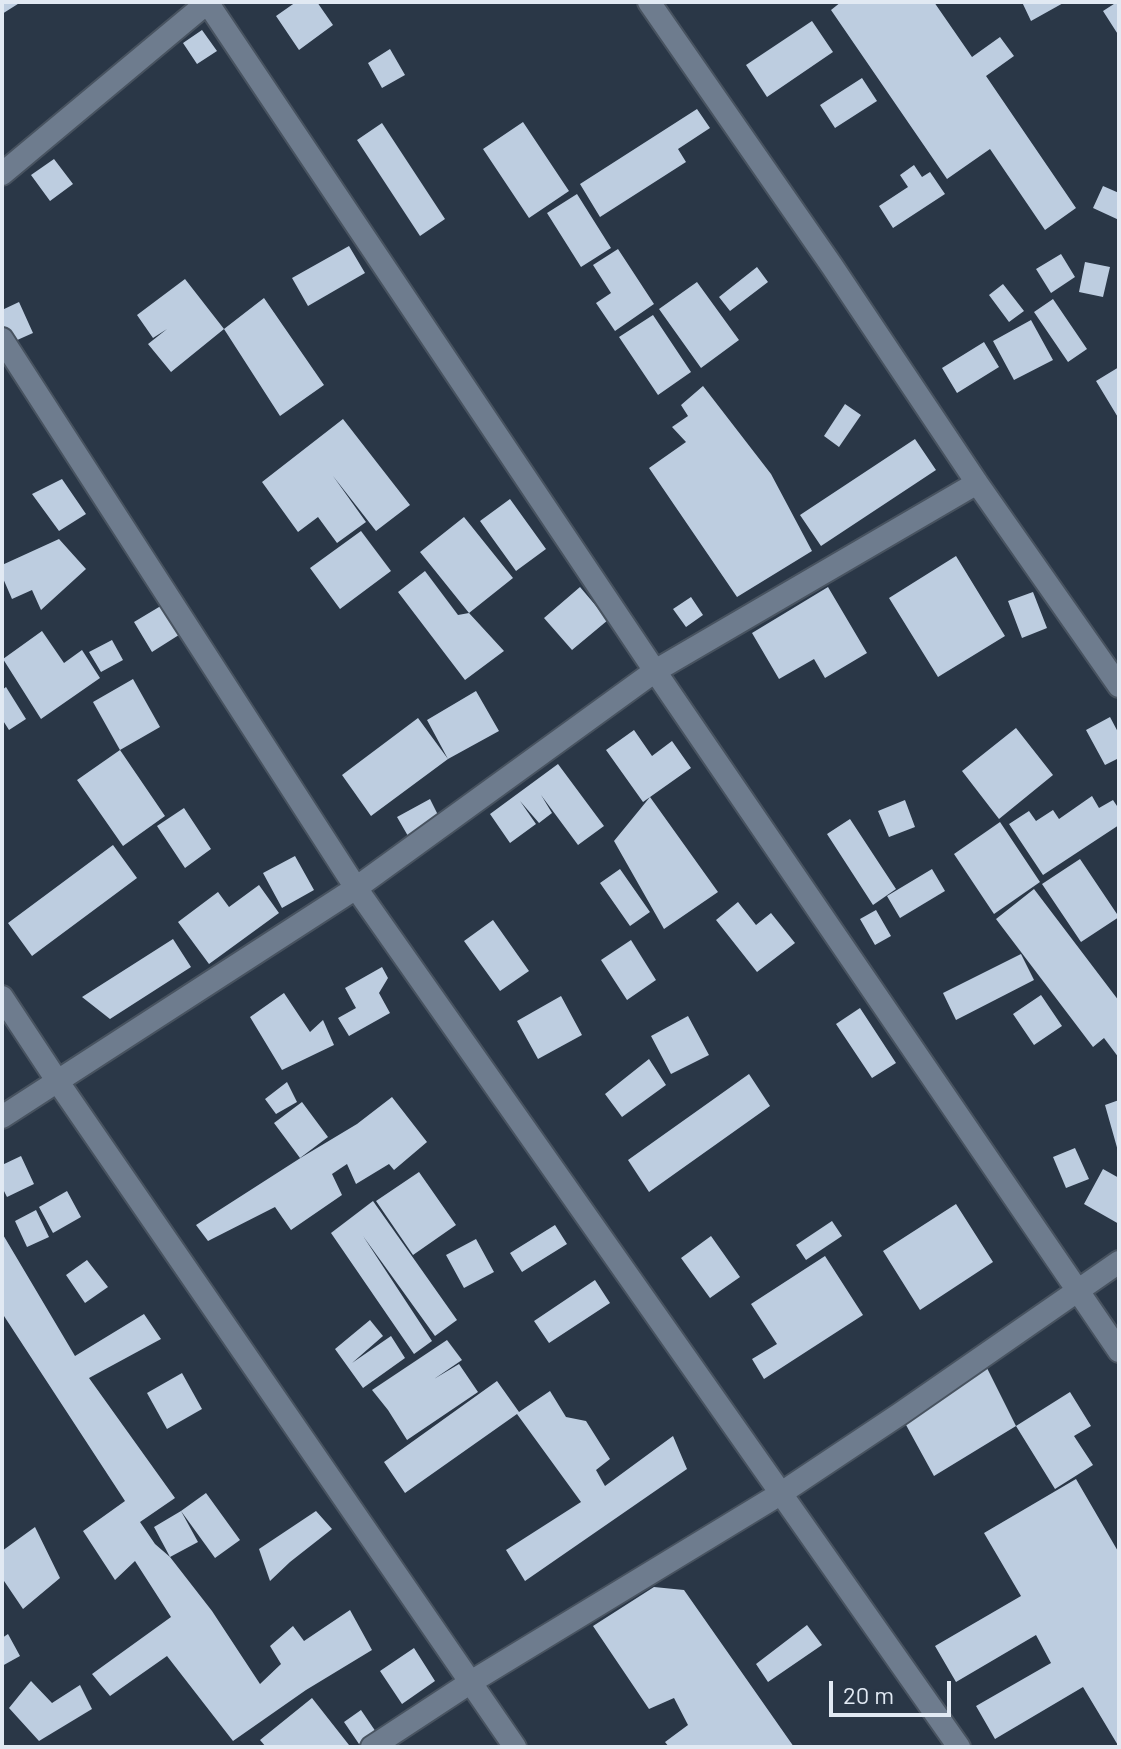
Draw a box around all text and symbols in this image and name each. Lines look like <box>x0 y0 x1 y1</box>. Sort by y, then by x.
scale bar <box>833 1665 955 1715</box>
text: 20 m <box>843 1680 894 1709</box>

